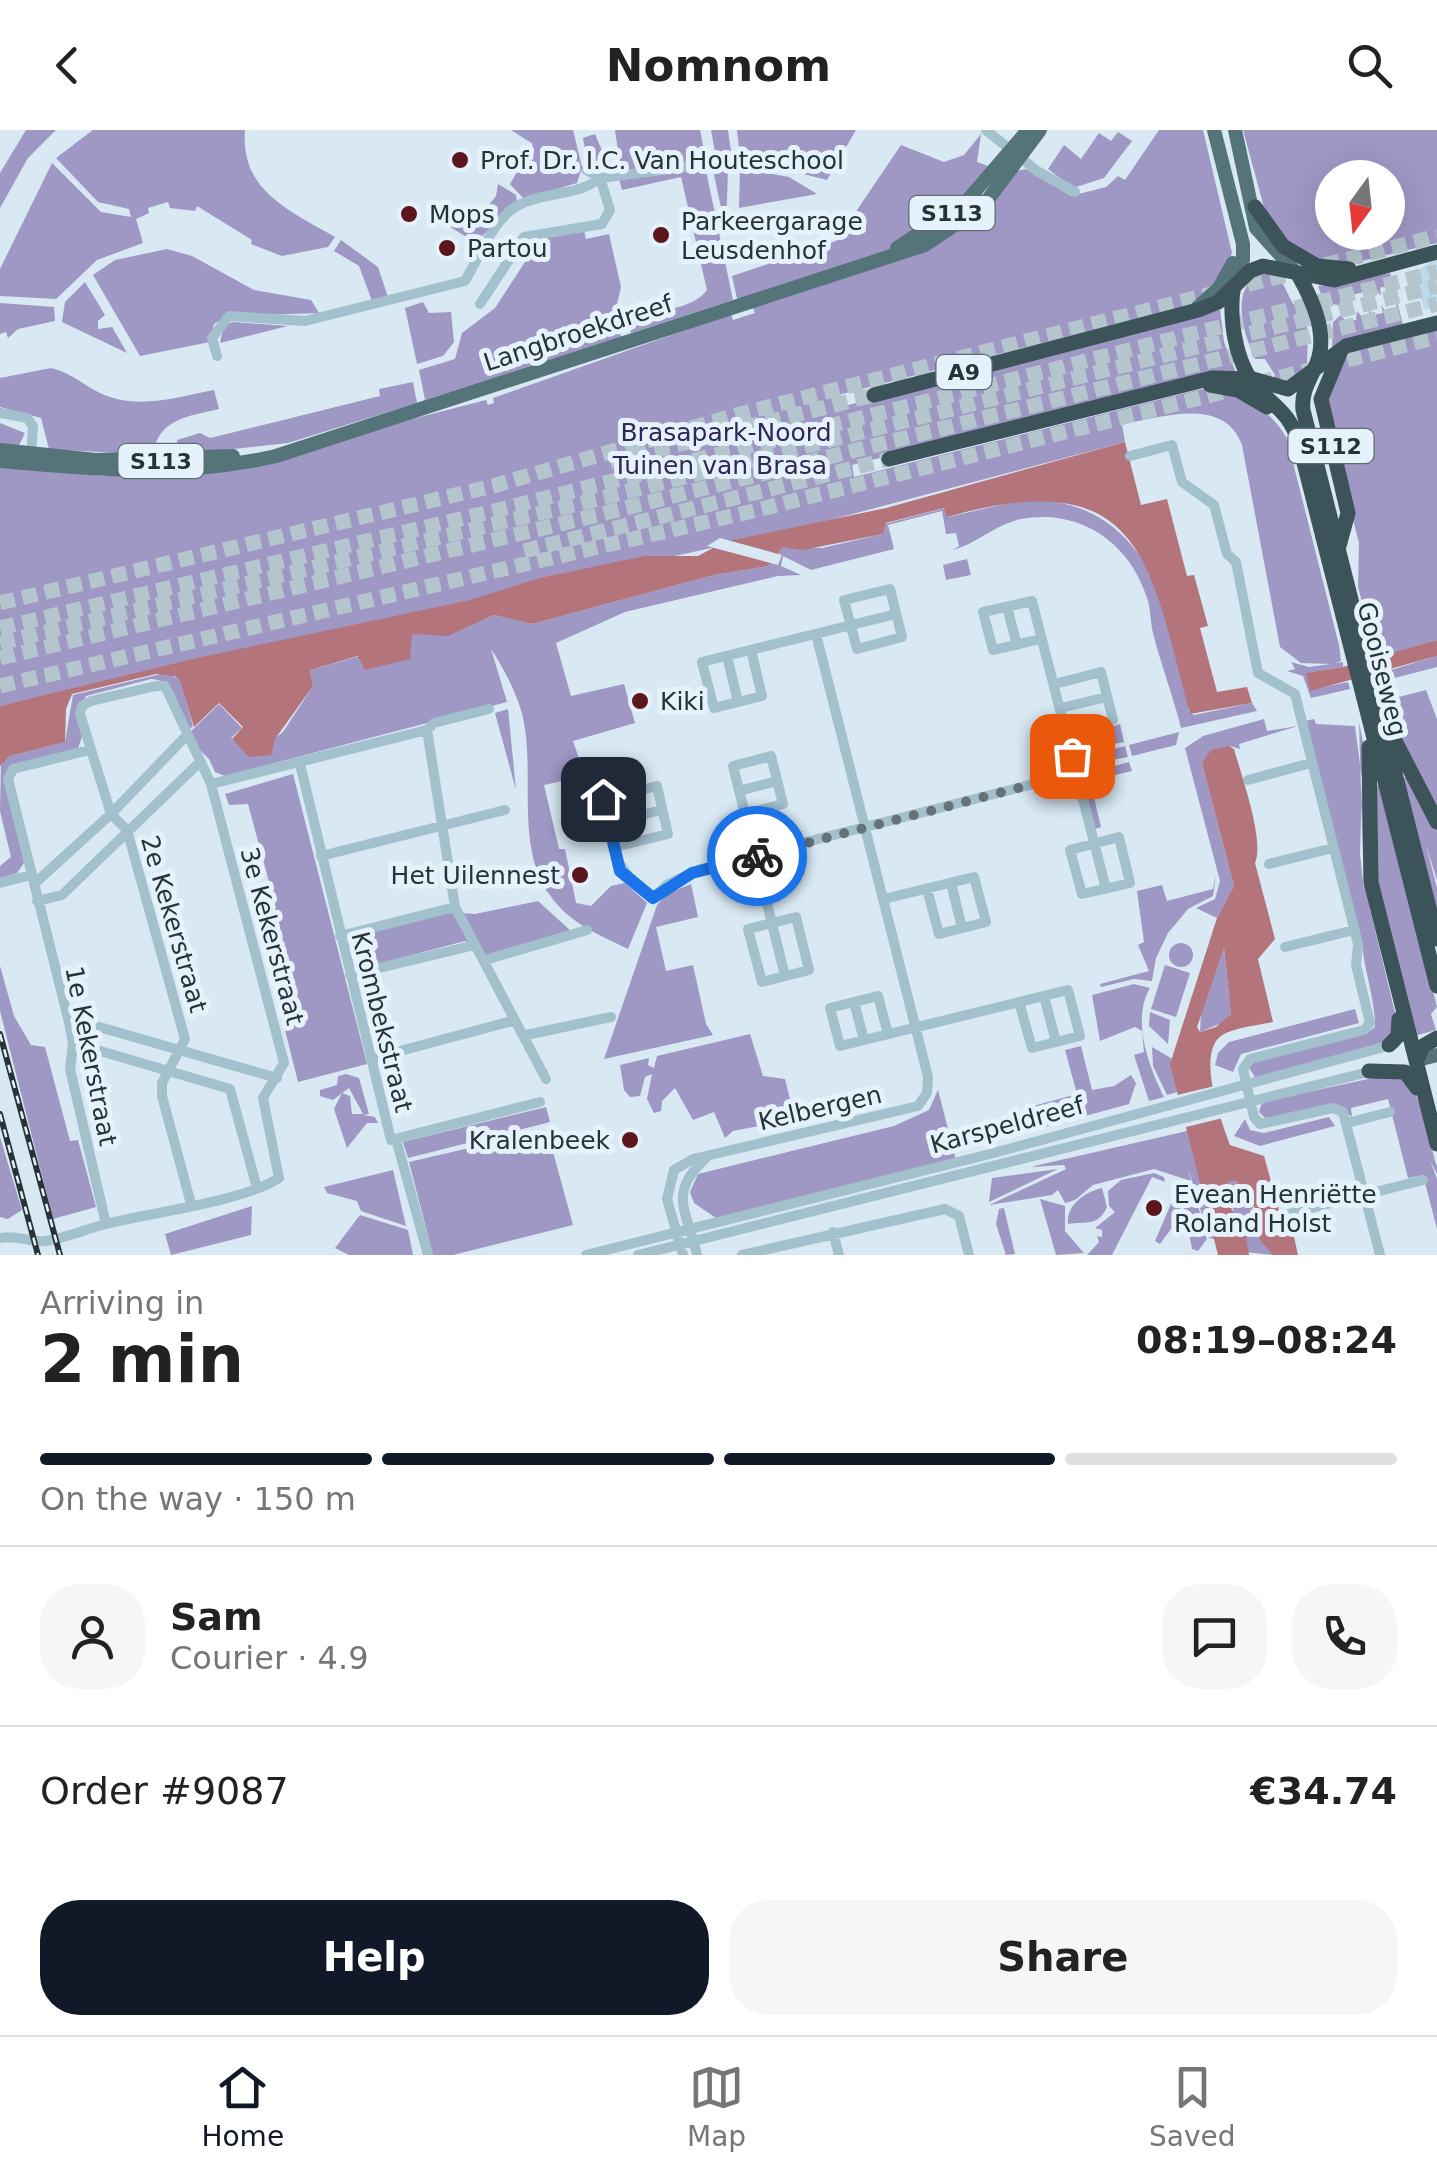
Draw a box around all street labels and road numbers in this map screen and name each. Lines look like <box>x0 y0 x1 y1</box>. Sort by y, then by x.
road number: S113 <box>910 196 994 230</box>
street label: Langbroekdreef <box>480 288 677 377</box>
road number: A9 <box>936 355 992 389</box>
road number: S112 <box>1288 429 1374 463</box>
road number: S113 <box>119 444 204 478</box>
street label: Gooiseweg <box>1351 599 1413 739</box>
street label: 2e Kekerstraat <box>135 832 213 1016</box>
street label: 3e Kekerstraat <box>234 844 310 1028</box>
street label: Krombekstraat <box>346 929 419 1115</box>
street label: 1e Kekerstraat <box>59 964 123 1149</box>
street label: Kelbergen <box>756 1080 884 1136</box>
street label: Karspeldreef <box>927 1090 1088 1159</box>

